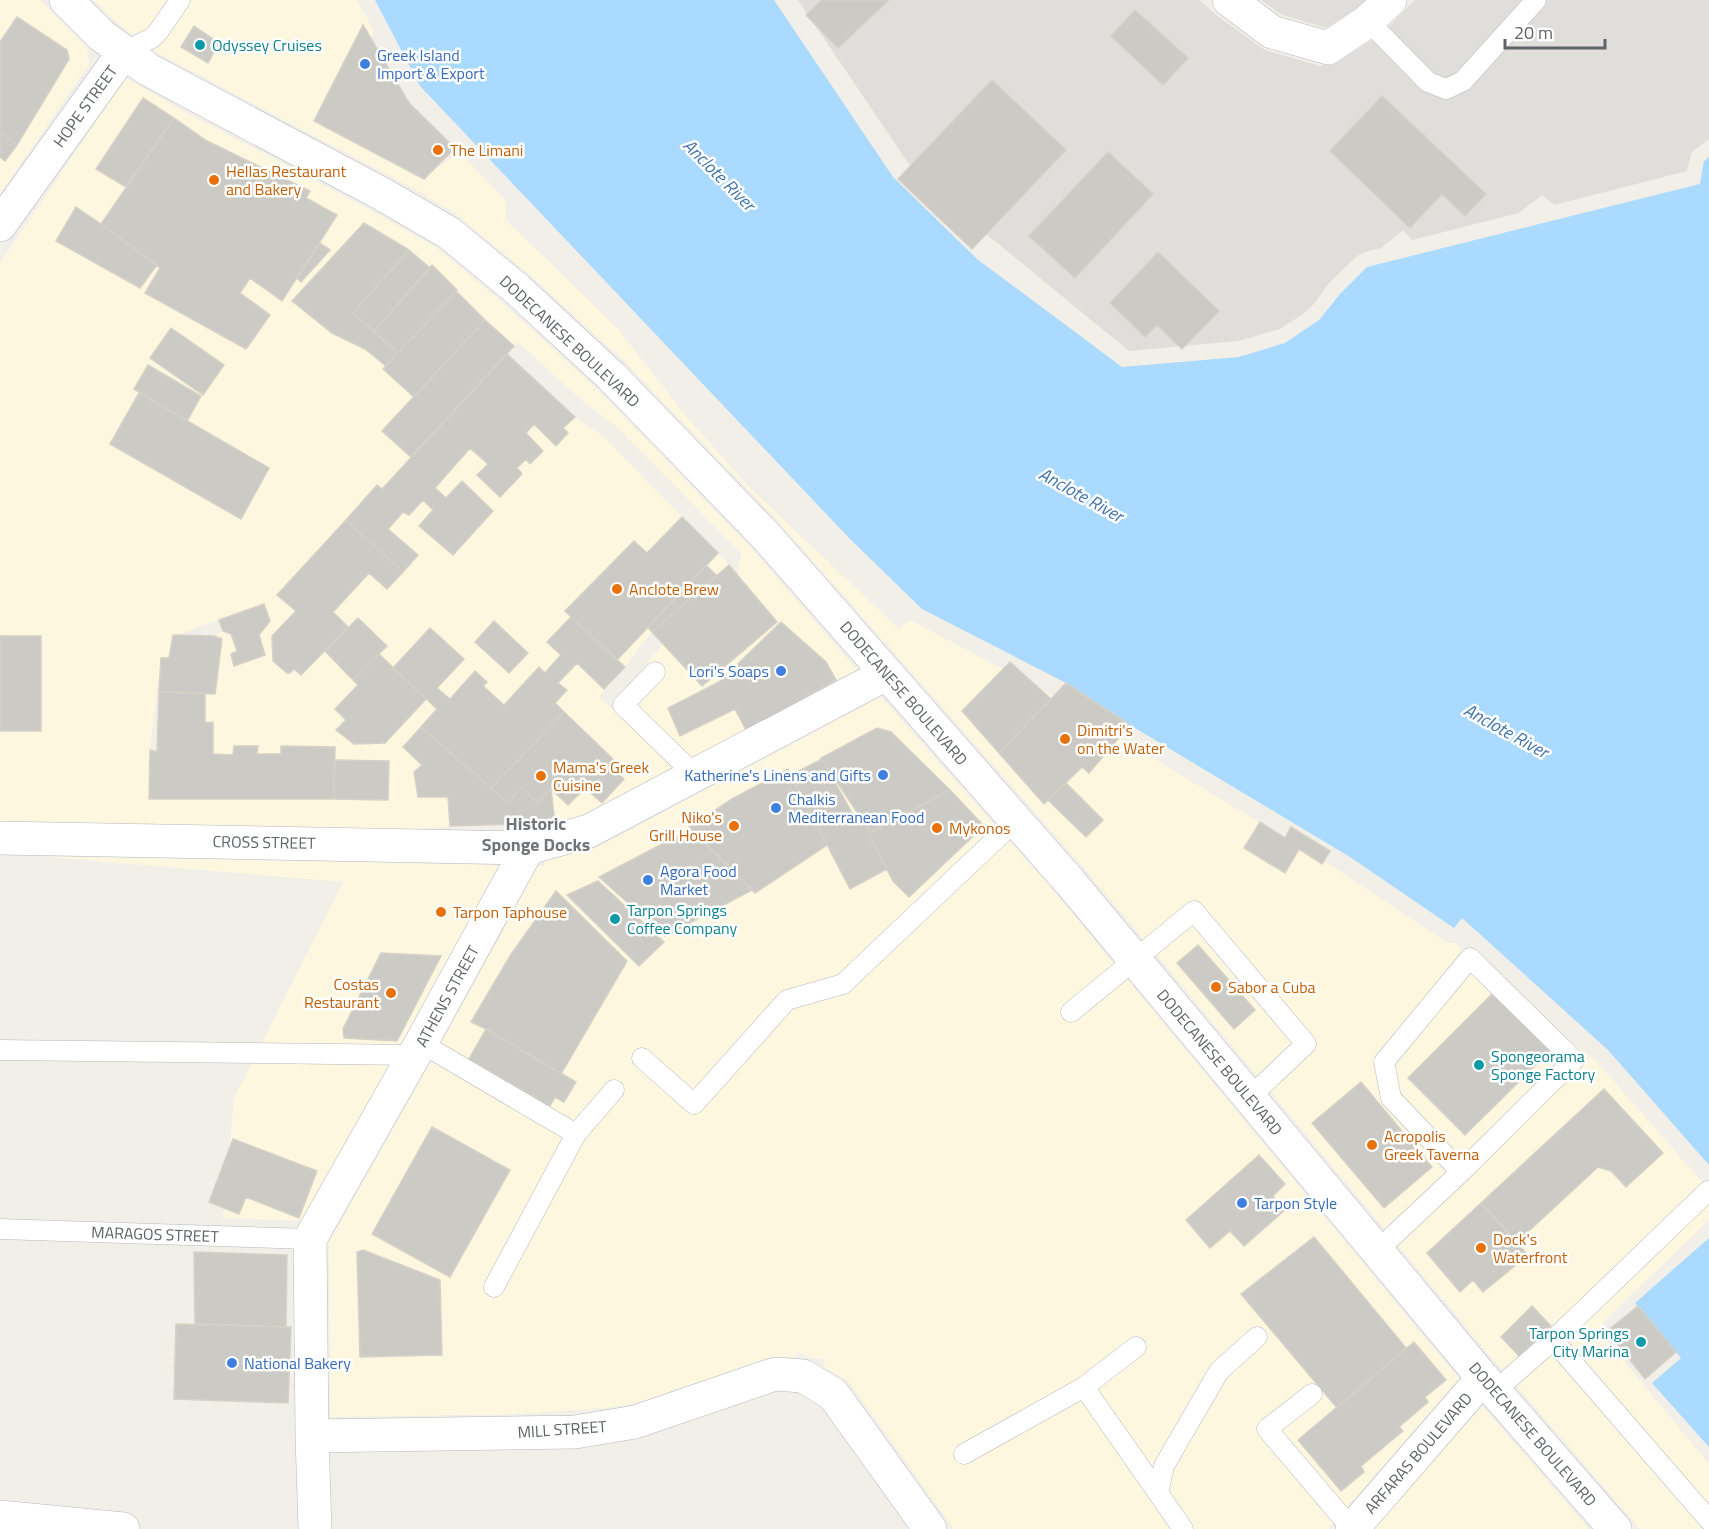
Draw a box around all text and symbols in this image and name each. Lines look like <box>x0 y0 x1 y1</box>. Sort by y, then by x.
scale bar <box>1505 12 1606 50</box>
text: 20 m <box>1514 19 1553 46</box>
place label: Odyssey Cruises <box>212 33 322 57</box>
marker: Odyssey Cruises <box>193 38 207 52</box>
place label: Greek Island Import & Export <box>377 43 485 85</box>
marker: Greek Island Import & Export <box>358 57 372 71</box>
street label: HOPE STREET <box>47 60 123 152</box>
water label: Anclote River <box>677 132 763 219</box>
place label: The Limani <box>450 138 523 162</box>
marker: The Limani <box>431 143 445 157</box>
place label: Hellas Restaurant and Bakery <box>226 159 347 201</box>
marker: Hellas Restaurant and Bakery <box>207 173 221 187</box>
street label: DODECANESE BOULEVARD <box>494 269 646 413</box>
water label: Anclote River <box>1034 460 1130 530</box>
place label: Anclote Brew <box>629 577 719 601</box>
marker: Anclote Brew <box>610 582 624 596</box>
street label: DODECANESE BOULEVARD <box>834 615 974 771</box>
place label: Lori's Soaps <box>689 659 769 683</box>
marker: Lori's Soaps <box>774 664 788 678</box>
water label: Anclote River <box>1459 696 1555 766</box>
place label: Dimitri's on the Water <box>1077 718 1165 760</box>
marker: Dimitri's on the Water <box>1058 732 1072 746</box>
place label: Mama's Greek Cuisine <box>553 755 649 797</box>
place label: Katherine's Linens and Gifts <box>684 763 871 787</box>
marker: Katherine's Linens and Gifts <box>876 768 890 782</box>
marker: Mama's Greek Cuisine <box>534 769 548 783</box>
place label: Chalkis Mediterranean Food <box>788 787 924 829</box>
marker: Chalkis Mediterranean Food <box>769 801 783 815</box>
place label: Niko's Grill House <box>649 805 722 847</box>
district label: Historic Sponge Docks <box>482 810 590 858</box>
place label: Mykonos <box>949 816 1011 840</box>
marker: Niko's Grill House <box>727 819 741 833</box>
marker: Mykonos <box>930 821 944 835</box>
street label: CROSS STREET <box>212 829 316 855</box>
place label: Agora Food Market <box>660 859 737 901</box>
marker: Agora Food Market <box>641 873 655 887</box>
place label: Tarpon Springs Coffee Company <box>627 898 737 940</box>
place label: Tarpon Taphouse <box>453 900 567 924</box>
marker: Tarpon Taphouse <box>434 905 448 919</box>
marker: Tarpon Springs Coffee Company <box>608 912 622 926</box>
street label: ATHENS STREET <box>409 940 485 1051</box>
place label: Costas Restaurant <box>304 972 379 1014</box>
place label: Sabor a Cuba <box>1228 975 1316 999</box>
marker: Sabor a Cuba <box>1209 980 1223 994</box>
street label: DODECANESE BOULEVARD <box>1151 984 1289 1140</box>
marker: Costas Restaurant <box>384 986 398 1000</box>
place label: Spongeorama Sponge Factory <box>1491 1044 1595 1086</box>
marker: Spongeorama Sponge Factory <box>1472 1058 1486 1072</box>
place label: Acropolis Greek Taverna <box>1384 1124 1479 1166</box>
marker: Acropolis Greek Taverna <box>1365 1138 1379 1152</box>
place label: Tarpon Style <box>1254 1191 1337 1215</box>
marker: Tarpon Style <box>1235 1196 1249 1210</box>
street label: MARAGOS STREET <box>91 1220 220 1248</box>
place label: Dock's Waterfront <box>1493 1227 1568 1269</box>
marker: Dock's Waterfront <box>1474 1241 1488 1255</box>
place label: Tarpon Springs City Marina <box>1529 1321 1629 1363</box>
marker: Tarpon Springs City Marina <box>1634 1335 1648 1349</box>
place label: National Bakery <box>244 1351 351 1375</box>
marker: National Bakery <box>225 1356 239 1370</box>
street label: DODECANESE BOULEVARD <box>1463 1356 1603 1512</box>
street label: ARFARAS BOULEVARD <box>1358 1387 1478 1519</box>
street label: MILL STREET <box>517 1414 608 1444</box>

